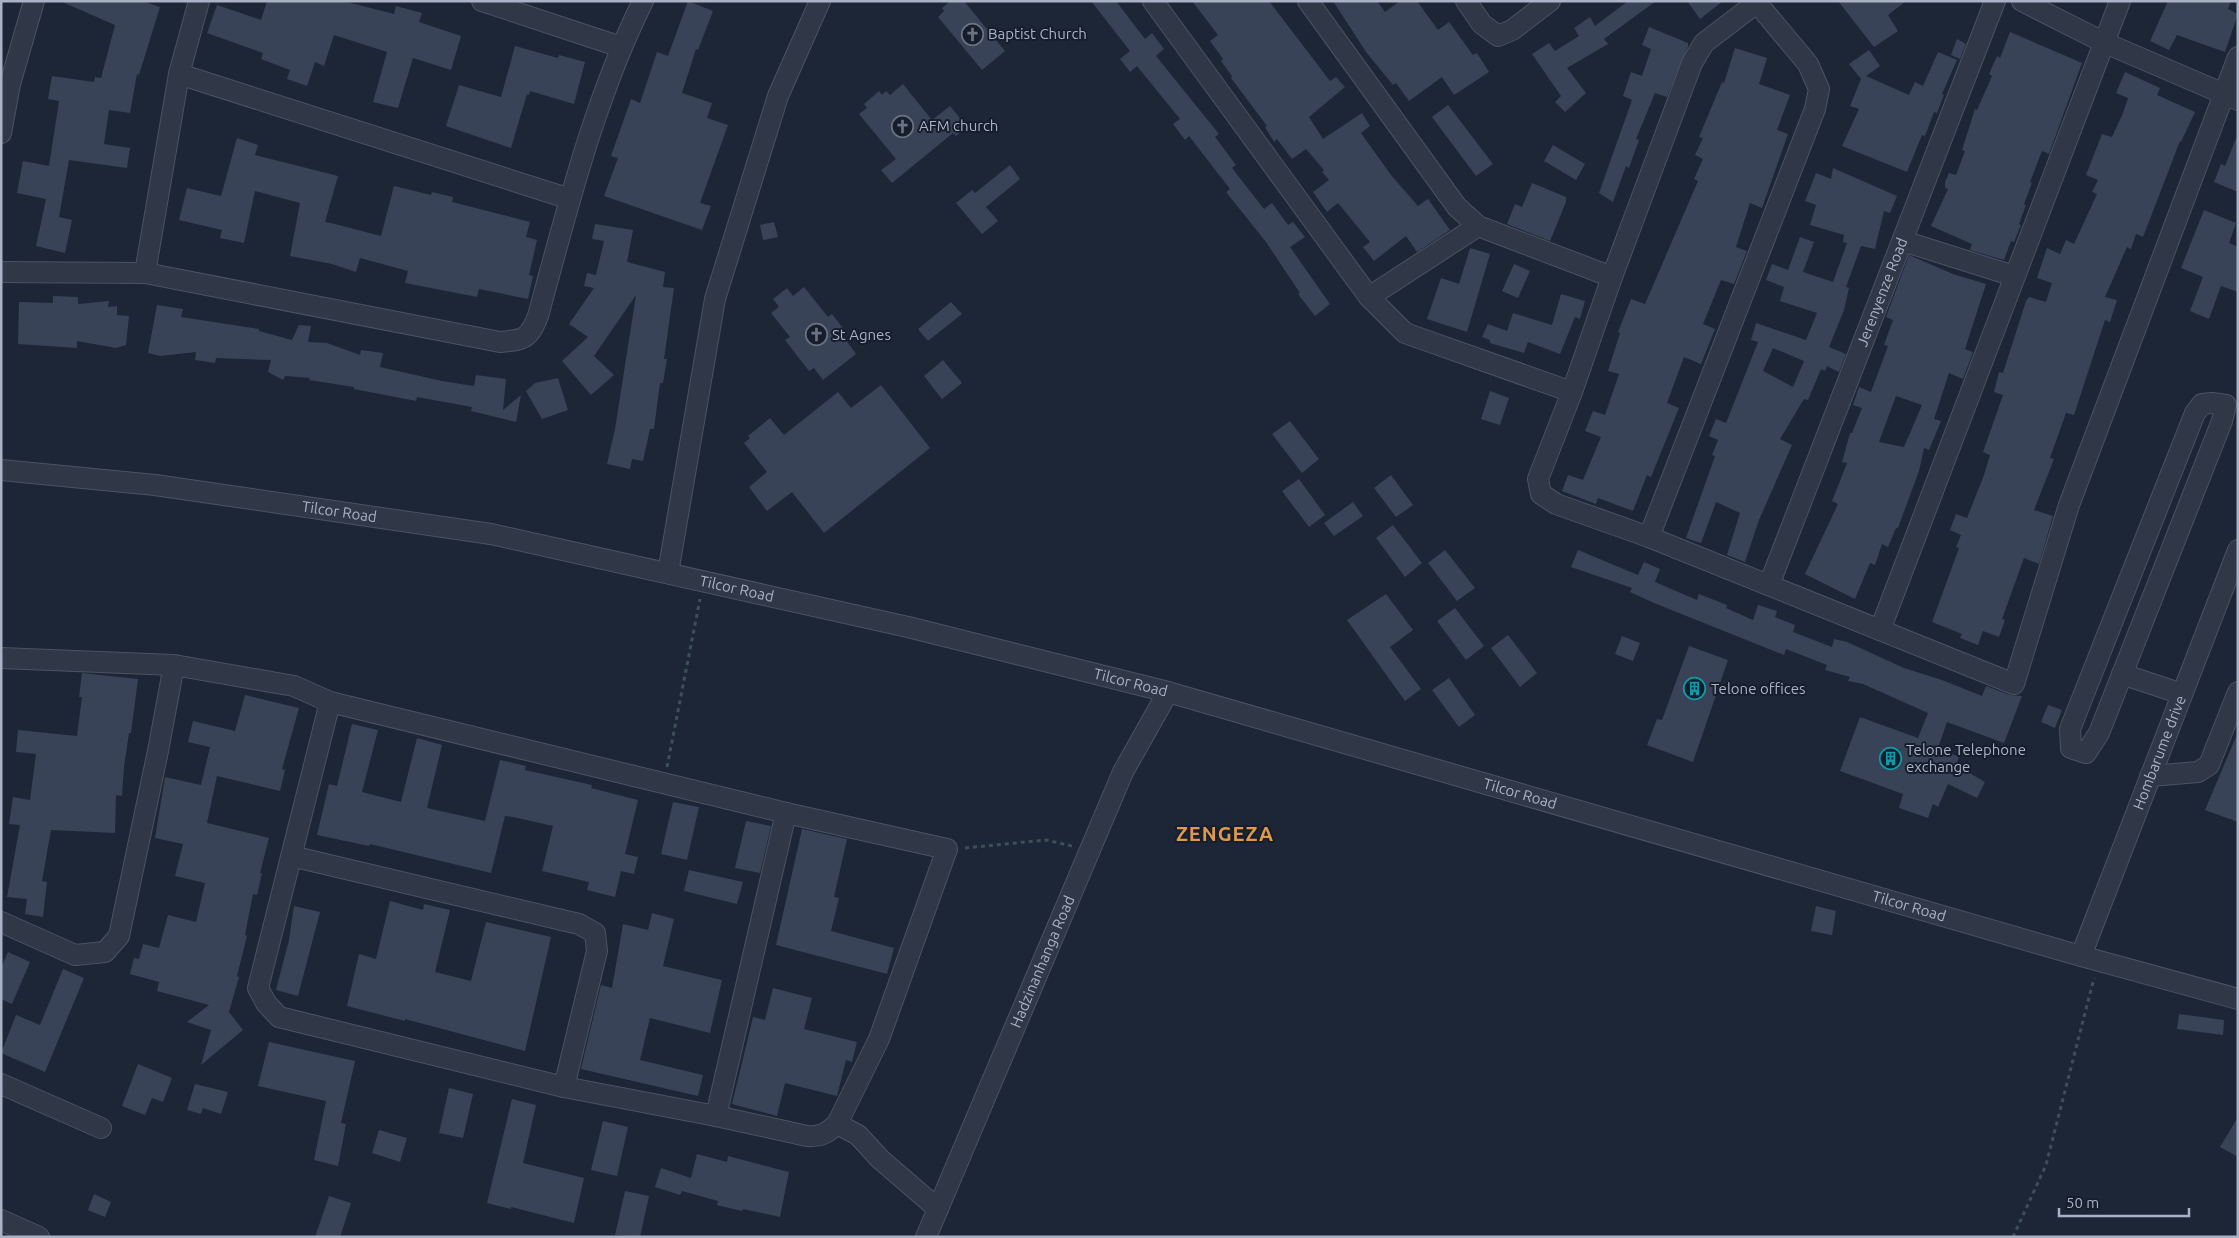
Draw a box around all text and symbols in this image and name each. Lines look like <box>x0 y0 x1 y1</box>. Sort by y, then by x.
church icon: Baptist Church <box>960 22 984 46</box>
place label: Baptist Church <box>988 25 1087 42</box>
church icon: AFM church <box>891 114 915 138</box>
place label: AFM church <box>919 117 998 134</box>
street label: Jerenyenze Road <box>1853 235 1911 349</box>
church icon: St Agnes <box>804 323 828 347</box>
place label: St Agnes <box>832 326 891 343</box>
street label: Tilcor Road <box>301 498 378 525</box>
street label: Tilcor Road <box>698 572 776 605</box>
street label: Tilcor Road <box>1092 665 1170 700</box>
building icon: Telone offices <box>1683 677 1707 701</box>
place label: Telone offices <box>1711 680 1805 697</box>
street label: Hombarume drive <box>2129 693 2189 812</box>
place label: Telone Telephone exchange <box>1906 741 2026 775</box>
building icon: Telone Telephone exchange <box>1878 747 1902 771</box>
street label: Tilcor Road <box>1481 775 1559 812</box>
district label: ZENGEZA <box>1176 822 1274 845</box>
street label: Tilcor Road <box>1871 887 1948 924</box>
street label: Hadzinanhanga Road <box>1007 893 1078 1030</box>
scale bar <box>2059 1186 2189 1218</box>
text: 50 m <box>2066 1194 2099 1211</box>

